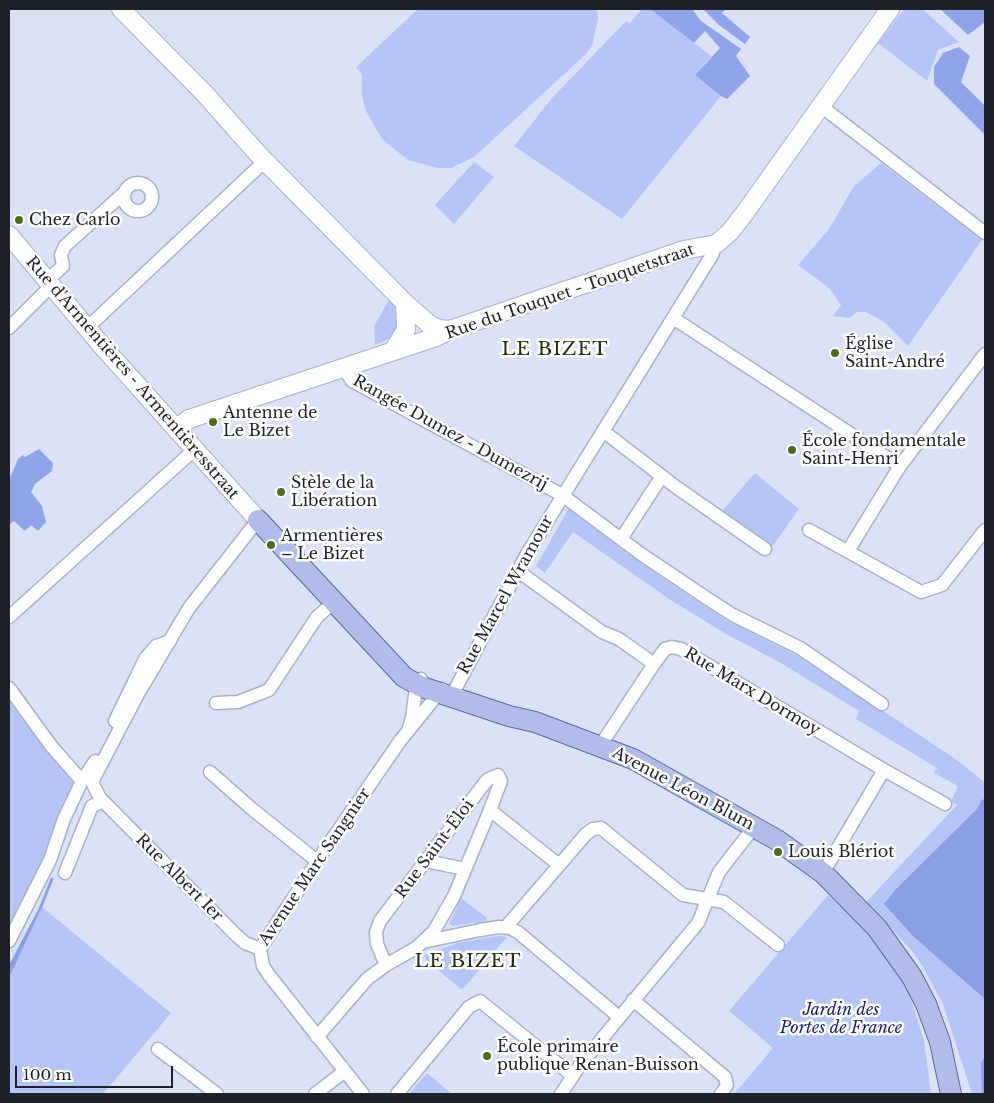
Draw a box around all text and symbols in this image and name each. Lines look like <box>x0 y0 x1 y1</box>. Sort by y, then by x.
place label: Chez Carlo <box>29 210 121 230</box>
marker: Chez Carlo <box>13 214 25 226</box>
street label: Rue du Touquet - Touquetstraat <box>443 240 697 344</box>
street label: Rue d'Armentières - Armentièresstraat <box>21 253 243 503</box>
place label: Église Saint-André <box>845 334 945 372</box>
district label: LE BIZET <box>500 339 610 361</box>
marker: Église Saint-André <box>829 347 841 359</box>
street label: Rangée Dumez - Dumezrij <box>349 371 551 495</box>
place label: Antenne de Le Bizet <box>223 403 317 441</box>
marker: Antenne de Le Bizet <box>207 416 219 428</box>
place label: École fondamentale Saint-Henri <box>802 431 966 469</box>
marker: École fondamentale Saint-Henri <box>786 444 798 456</box>
place label: Stèle de la Libération <box>291 473 377 511</box>
marker: Stèle de la Libération <box>275 486 287 498</box>
street label: Rue Marcel Wramour <box>454 512 558 678</box>
place label: Armentières – Le Bizet <box>281 526 383 564</box>
marker: Armentières – Le Bizet <box>265 539 277 551</box>
street label: Rue Marx Dormoy <box>681 644 823 740</box>
street label: Avenue Léon Blum <box>609 743 757 835</box>
street label: Avenue Marc Sangnier <box>255 785 375 949</box>
street label: Rue Saint-Éloi <box>392 796 478 902</box>
street label: Rue Albert Ier <box>131 830 227 926</box>
place label: Louis Blériot <box>788 842 894 862</box>
marker: Louis Blériot <box>772 846 784 858</box>
district label: LE BIZET <box>413 951 523 973</box>
park label: Jardin des Portes de France <box>780 1000 902 1038</box>
place label: École primaire publique Renan-Buisson <box>497 1037 699 1075</box>
marker: École primaire publique Renan-Buisson <box>481 1050 493 1062</box>
scale bar <box>18 1056 175 1088</box>
text: 100 m <box>23 1065 72 1084</box>

